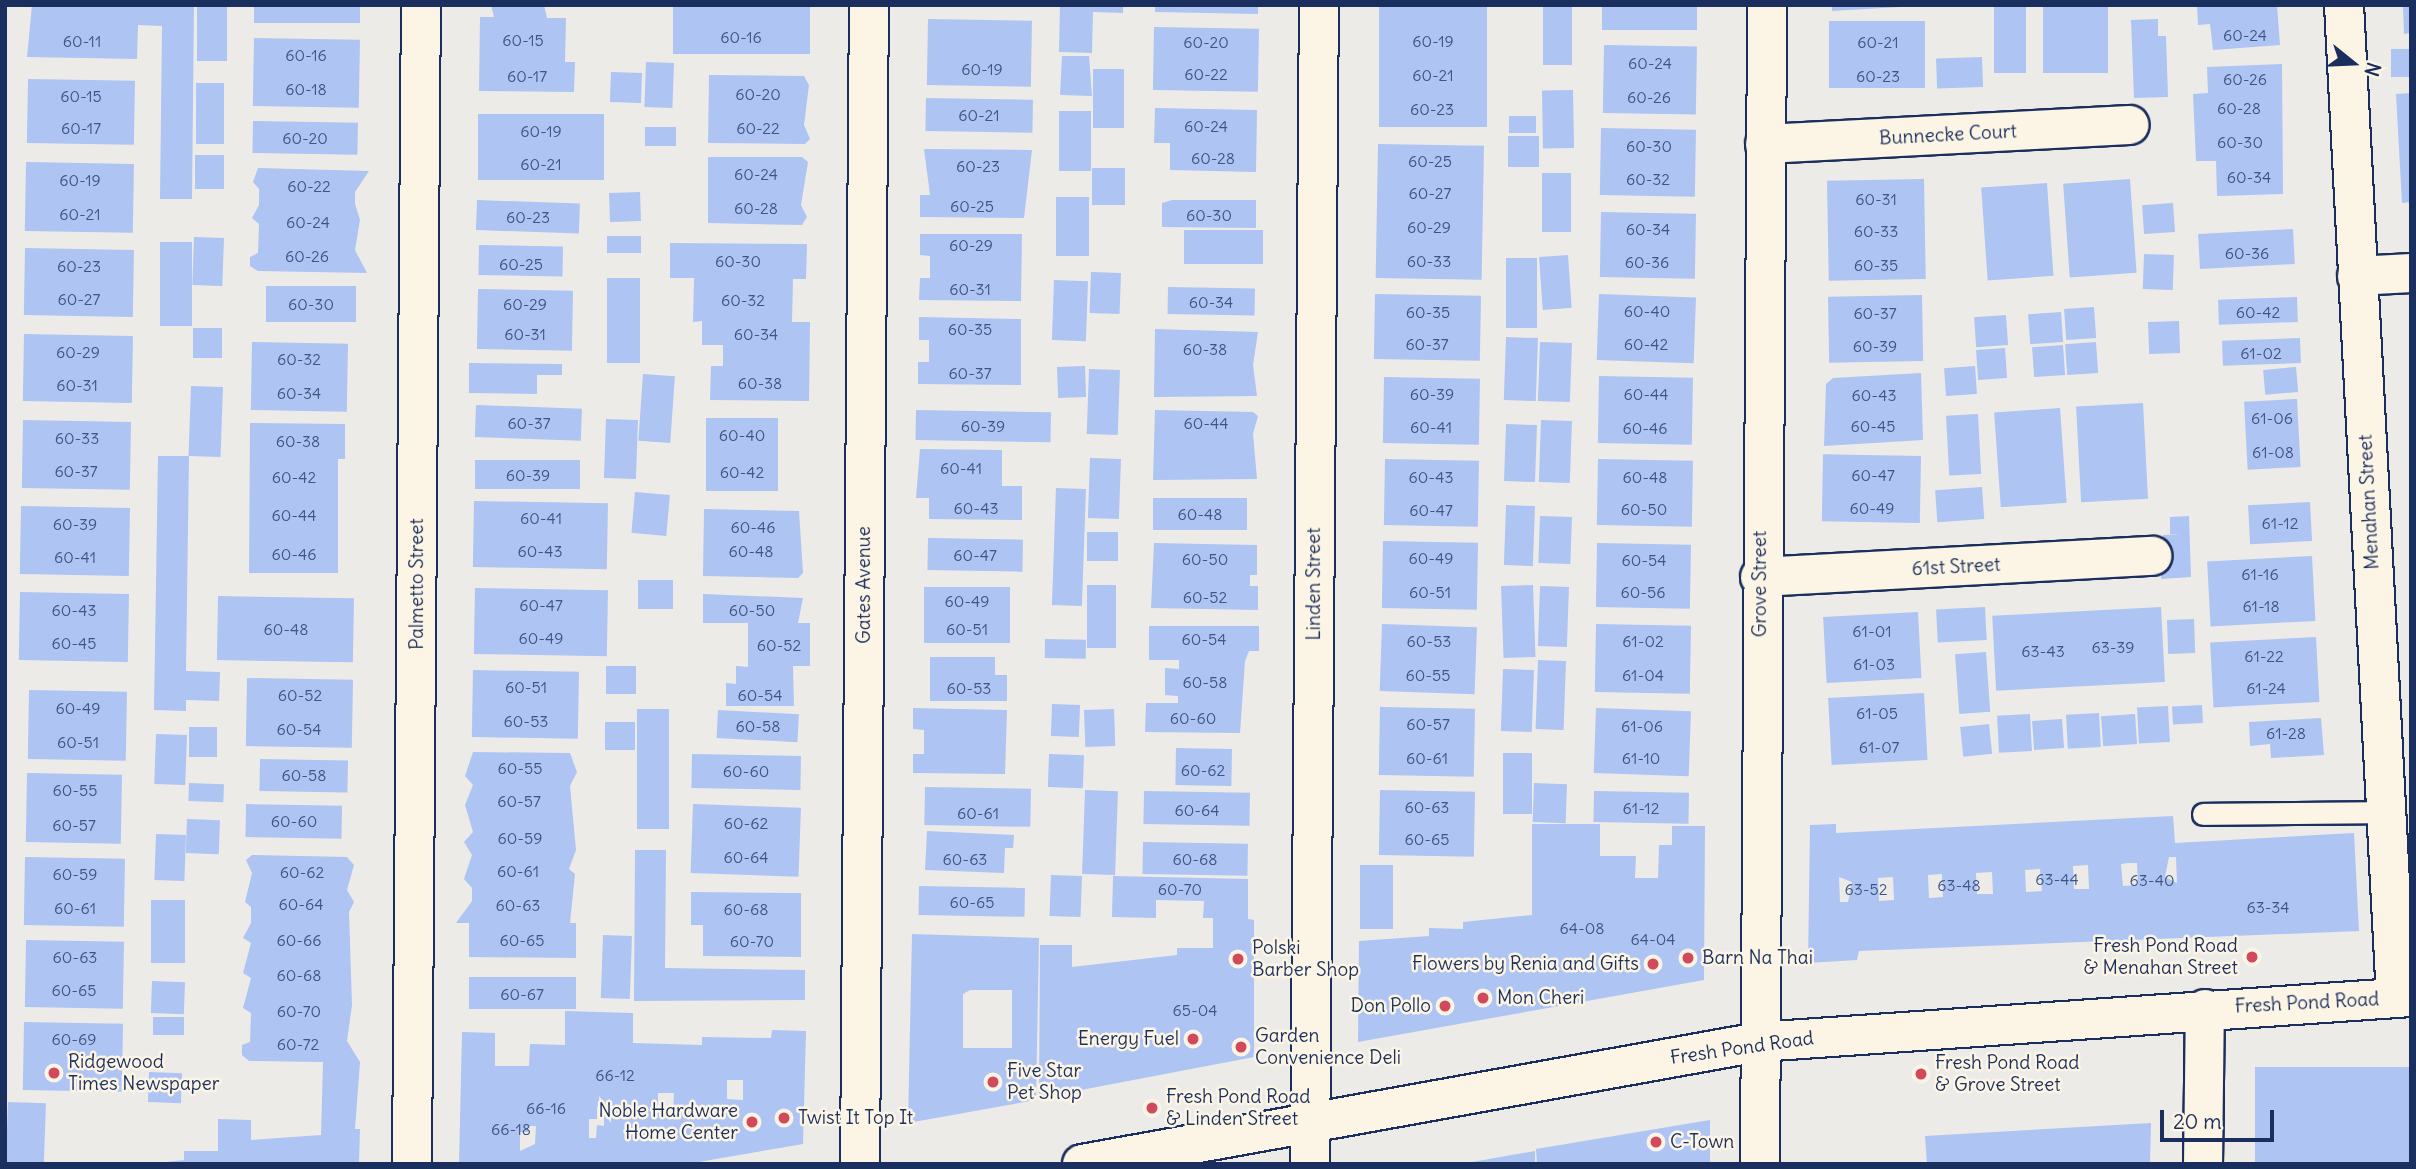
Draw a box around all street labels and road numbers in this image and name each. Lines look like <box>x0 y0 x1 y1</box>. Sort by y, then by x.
street label: Bunnecke Court <box>1878 120 2018 150</box>
street label: Menahan Street <box>2354 434 2384 570</box>
street label: Palmetto Street <box>406 518 428 650</box>
street label: Gates Avenue <box>853 526 875 644</box>
street label: Linden Street <box>1303 527 1325 641</box>
street label: Grove Street <box>1749 531 1771 637</box>
street label: 61st Street <box>1911 553 2001 581</box>
street label: Fresh Pond Road <box>2234 988 2380 1018</box>
street label: Fresh Pond Road <box>1669 1027 1815 1069</box>

